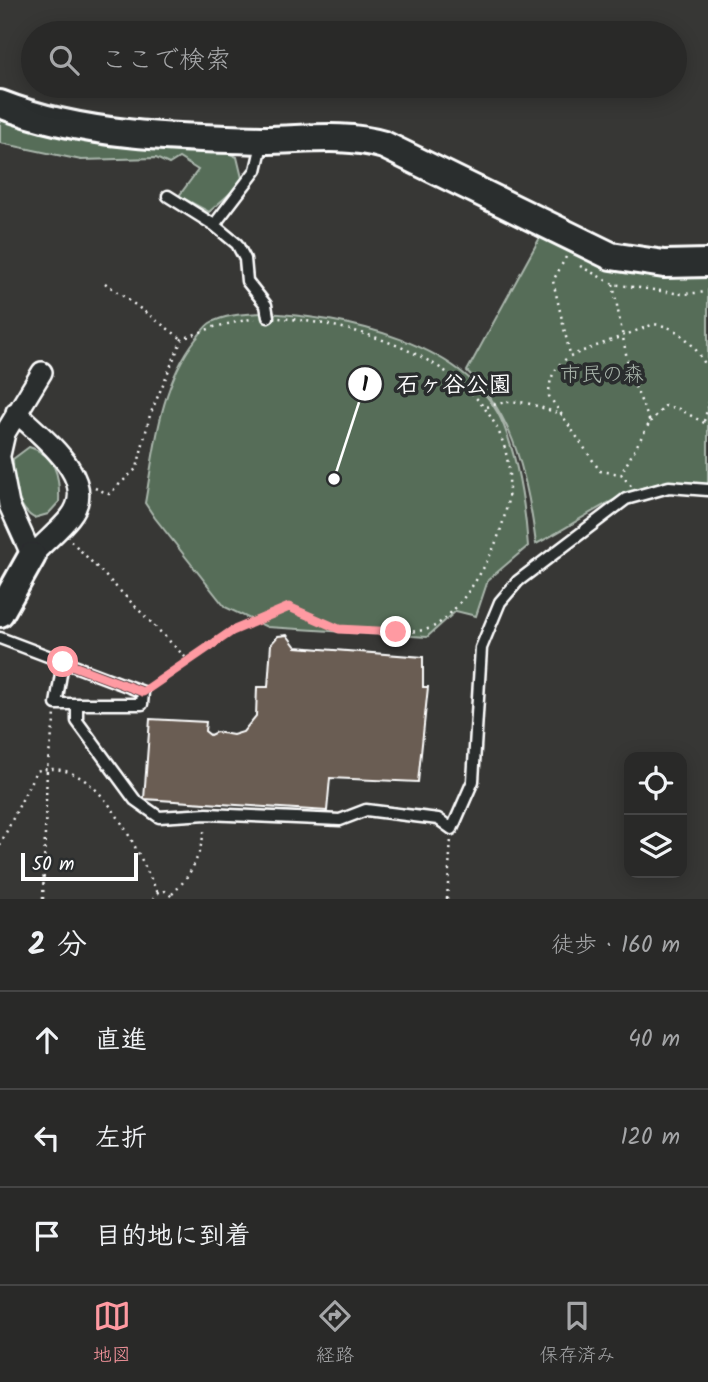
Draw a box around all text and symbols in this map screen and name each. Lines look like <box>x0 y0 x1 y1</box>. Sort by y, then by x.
search box <box>21 21 687 98</box>
text: ここで検索 <box>101 40 231 82</box>
icon: search <box>45 41 83 79</box>
park label: 市民の森 <box>560 359 644 392</box>
callout: 石ヶ谷公園 <box>348 362 526 406</box>
text: 石ヶ谷公園 <box>397 368 512 404</box>
text: 1 <box>362 369 369 402</box>
route end <box>380 616 411 647</box>
route start <box>47 646 78 677</box>
map controls <box>624 752 687 878</box>
button: locate <box>624 752 687 815</box>
button: layers <box>624 815 687 878</box>
scale bar <box>21 850 138 882</box>
text: 50 m <box>32 850 74 880</box>
text: 2 分 <box>28 922 87 970</box>
text: 徒歩 · 160 m <box>551 928 680 964</box>
text: 直進 <box>95 1020 147 1062</box>
icon: ahead <box>28 1021 66 1059</box>
text: 40 m <box>628 1022 680 1058</box>
text: 左折 <box>95 1118 147 1160</box>
icon: left <box>28 1119 66 1157</box>
text: 120 m <box>620 1120 680 1156</box>
text: 目的地に到着 <box>95 1216 251 1258</box>
icon: arrive <box>28 1217 66 1255</box>
tab: 地図 <box>93 1297 131 1371</box>
tab: 経路 <box>316 1297 354 1371</box>
tab: 保存済み <box>539 1297 615 1371</box>

